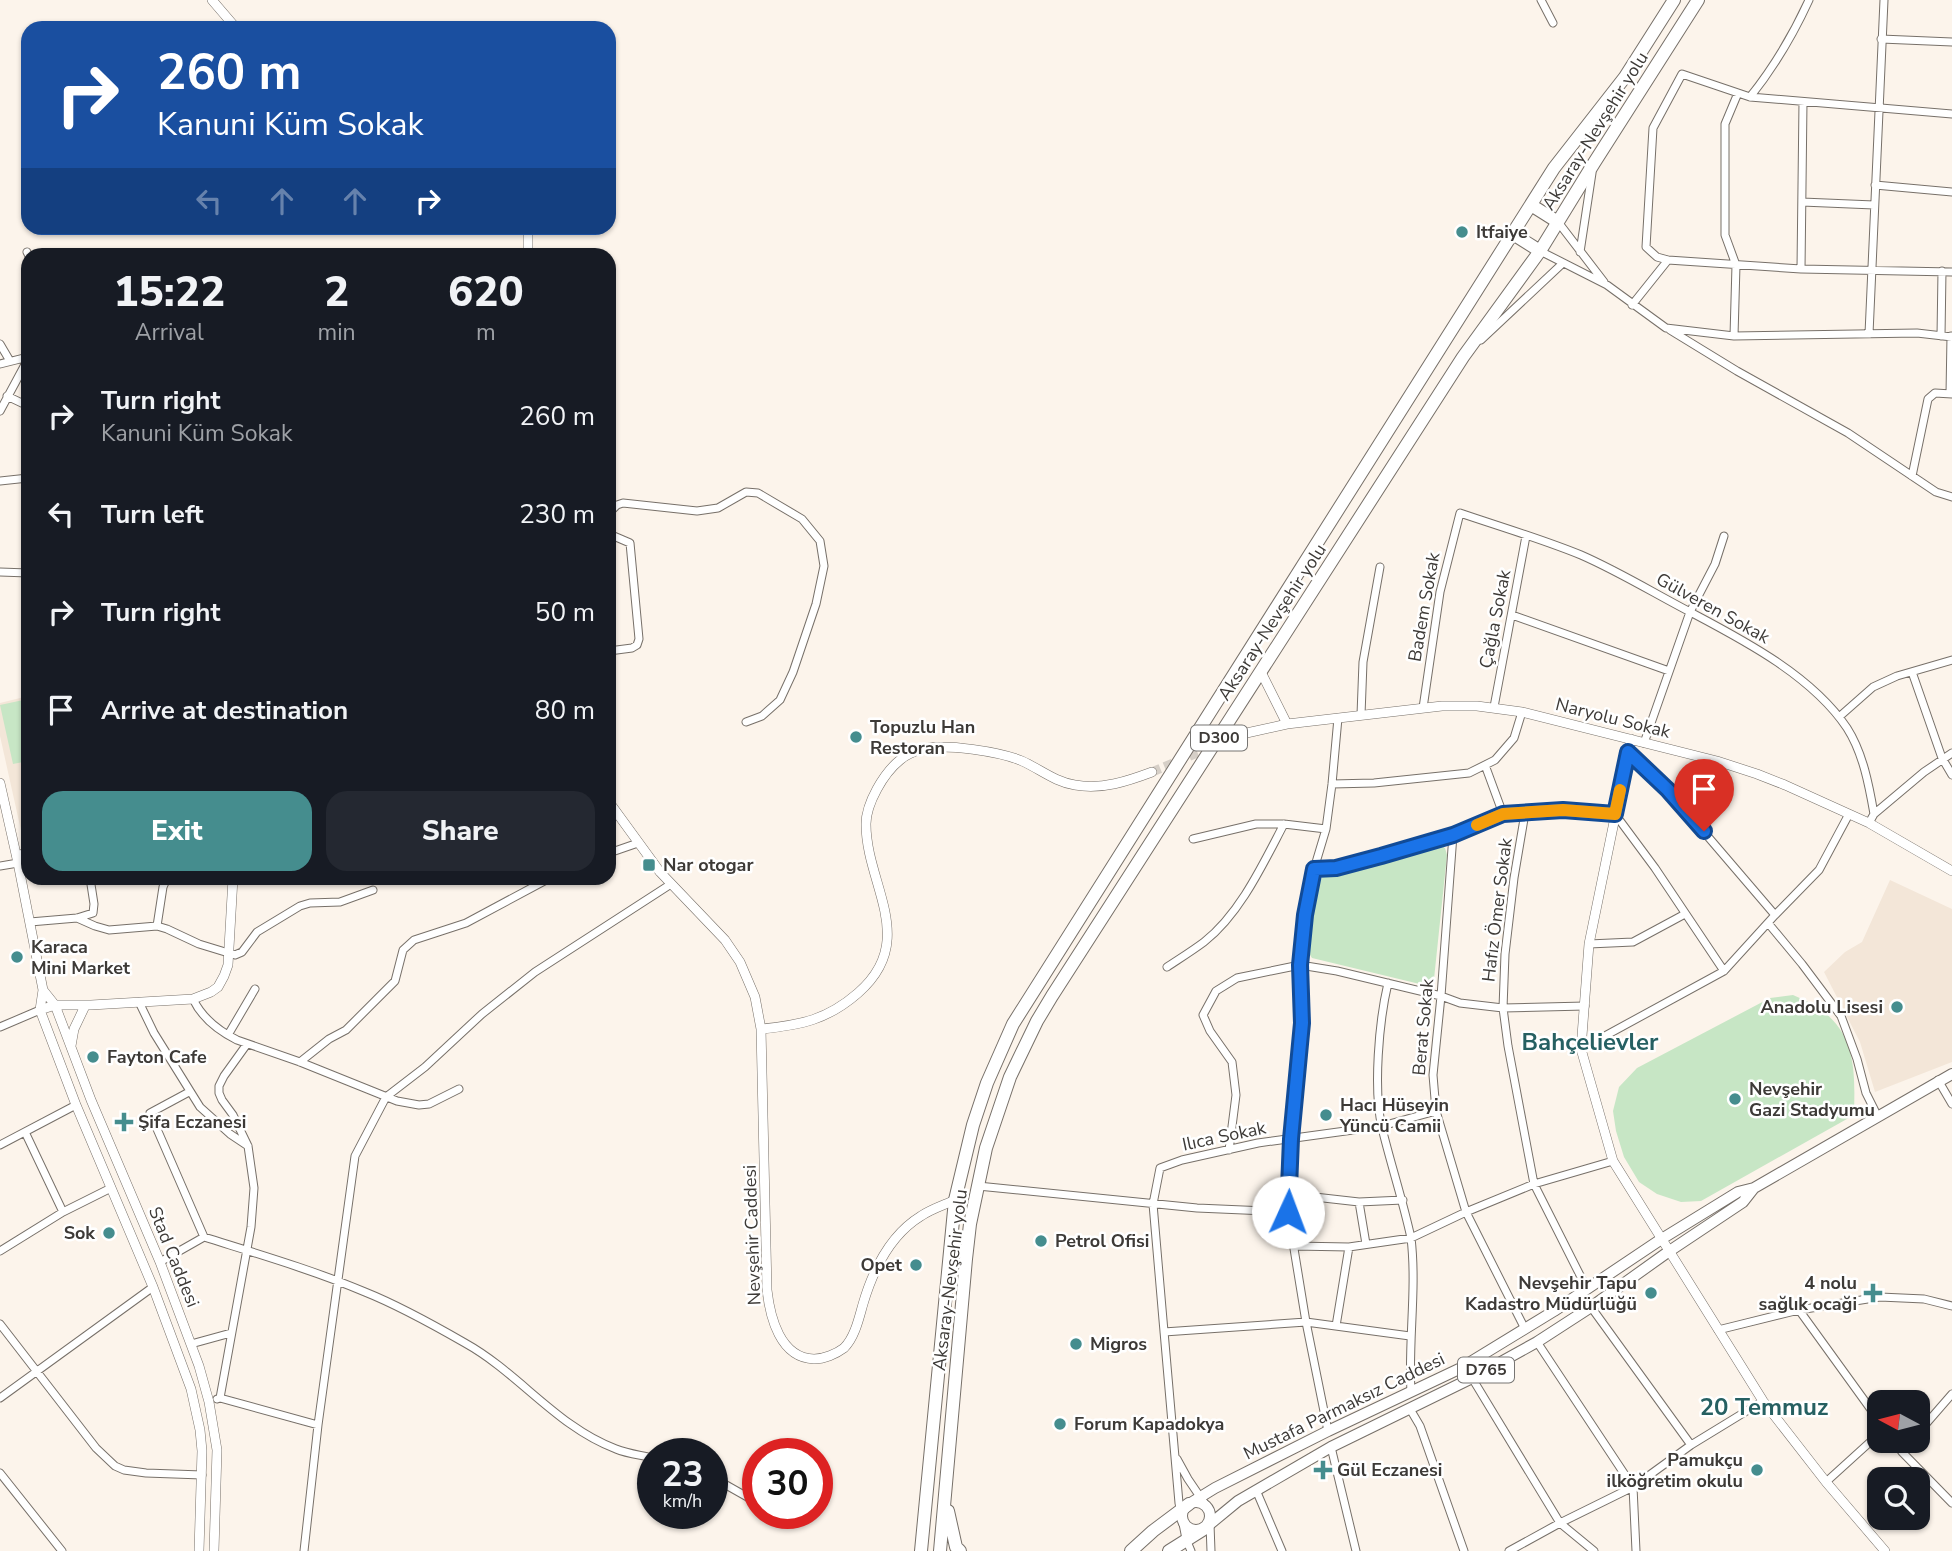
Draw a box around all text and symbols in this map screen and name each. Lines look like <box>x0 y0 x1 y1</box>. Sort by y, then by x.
text: 260 m <box>157 39 301 106</box>
street label: Aksaray-Nevşehir yolu <box>1536 47 1654 215</box>
icon: right <box>42 49 133 140</box>
text: Kanuni Küm Sokak <box>157 103 423 146</box>
icon: left <box>190 182 228 220</box>
icon: ahead <box>263 182 301 220</box>
icon: ahead <box>336 182 374 220</box>
icon: right <box>409 182 447 220</box>
place label: Itfaiye <box>1476 220 1528 244</box>
marker: Itfaiye <box>1454 224 1470 240</box>
text: 15:22 <box>113 264 225 321</box>
text: 2 <box>324 264 349 321</box>
text: 620 <box>448 264 524 321</box>
text: Arrival <box>135 317 204 348</box>
text: min <box>318 317 356 348</box>
text: m <box>476 317 496 348</box>
text: Turn right <box>101 383 220 418</box>
icon: right <box>42 397 80 435</box>
text: 260 m <box>519 399 595 434</box>
text: Kanuni Küm Sokak <box>101 418 293 449</box>
icon: left <box>42 495 80 533</box>
text: Turn left <box>101 497 204 532</box>
text: 230 m <box>519 497 595 532</box>
street label: Aksaray-Nevşehir yolu <box>1212 539 1332 705</box>
street label: Badem Sokak <box>1403 550 1446 663</box>
street label: Çağla Sokak <box>1474 567 1517 670</box>
street label: Gülveren Sokak <box>1652 567 1775 650</box>
icon: right <box>42 593 80 631</box>
text: Turn right <box>101 595 220 630</box>
text: 50 m <box>535 595 595 630</box>
icon: arrive <box>42 691 80 729</box>
street label: Naryolu Sokak <box>1553 692 1674 744</box>
text: Arrive at destination <box>101 693 348 728</box>
text: 80 m <box>535 693 595 728</box>
place label: Topuzlu Han Restoran <box>870 715 975 760</box>
road number: D300 <box>1191 726 1247 750</box>
marker: Topuzlu Han Restoran <box>848 729 864 745</box>
pin <box>1674 759 1734 831</box>
icon: arrive <box>1685 770 1723 808</box>
button: Exit <box>42 791 312 871</box>
button: Share <box>326 791 595 871</box>
street label: Hafız Ömer Sokak <box>1476 836 1518 983</box>
place label: Nar otogar <box>663 853 753 877</box>
marker: Nar otogar <box>641 857 657 873</box>
place label: Karaca Mini Market <box>31 935 130 980</box>
marker: Karaca Mini Market <box>9 949 25 965</box>
street label: Berat Sokak <box>1407 977 1439 1076</box>
place label: Anadolu Lisesi <box>1760 995 1883 1019</box>
marker: Anadolu Lisesi <box>1889 999 1905 1015</box>
district label: Bahçelievler <box>1522 1026 1659 1058</box>
place label: Fayton Cafe <box>107 1045 207 1069</box>
marker: Fayton Cafe <box>85 1049 101 1065</box>
place label: Nevşehir Gazi Stadyumu <box>1749 1077 1875 1122</box>
marker: Nevşehir Gazi Stadyumu <box>1727 1091 1743 1107</box>
place label: Hacı Hüseyin Yüncü Camii <box>1339 1093 1449 1138</box>
marker: Hacı Hüseyin Yüncü Camii <box>1318 1107 1334 1123</box>
place label: Şifa Eczanesi <box>138 1110 246 1134</box>
marker: Şifa Eczanesi <box>116 1114 132 1130</box>
street label: Ilıca Sokak <box>1180 1115 1269 1157</box>
street label: Nevşehir Caddesi <box>738 1164 766 1306</box>
position arrow <box>1251 1175 1325 1249</box>
street label: Aksaray-Nevşehir yolu <box>927 1188 973 1372</box>
street label: Stad Caddesi <box>143 1203 205 1311</box>
place label: Sok <box>64 1221 95 1245</box>
marker: Sok <box>101 1225 117 1241</box>
place label: Petrol Ofisi <box>1055 1229 1149 1253</box>
marker: Petrol Ofisi <box>1033 1233 1049 1249</box>
place label: Opet <box>860 1253 902 1277</box>
marker: Opet <box>908 1257 924 1273</box>
place label: Nevşehir Tapu Kadastro Müdürlüğü <box>1465 1271 1637 1316</box>
place label: 4 nolu sağlık ocaği <box>1759 1271 1857 1316</box>
marker: 4 nolu sağlık ocaği <box>1863 1283 1883 1303</box>
marker: Nevşehir Tapu Kadastro Müdürlüğü <box>1643 1285 1659 1301</box>
place label: Migros <box>1090 1332 1147 1356</box>
marker: Migros <box>1068 1336 1084 1352</box>
street label: Mustafa Parmaksız Caddesi <box>1239 1347 1449 1465</box>
road number: D765 <box>1458 1358 1514 1382</box>
north arrow <box>1867 1390 1930 1452</box>
map controls <box>1867 1390 1930 1530</box>
district label: 20 Temmuz <box>1700 1391 1828 1423</box>
place label: Forum Kapadokya <box>1074 1412 1224 1436</box>
marker: Forum Kapadokya <box>1052 1416 1068 1432</box>
speed limit sign: 30 <box>742 1438 833 1529</box>
place label: Pamukçu ilköğretim okulu <box>1607 1448 1743 1493</box>
text: 23 <box>661 1451 704 1498</box>
place label: Gül Eczanesi <box>1337 1458 1442 1482</box>
marker: Gül Eczanesi <box>1315 1462 1331 1478</box>
marker: Pamukçu ilköğretim okulu <box>1749 1462 1765 1478</box>
button: search <box>1867 1467 1930 1530</box>
text: km/h <box>663 1489 702 1513</box>

